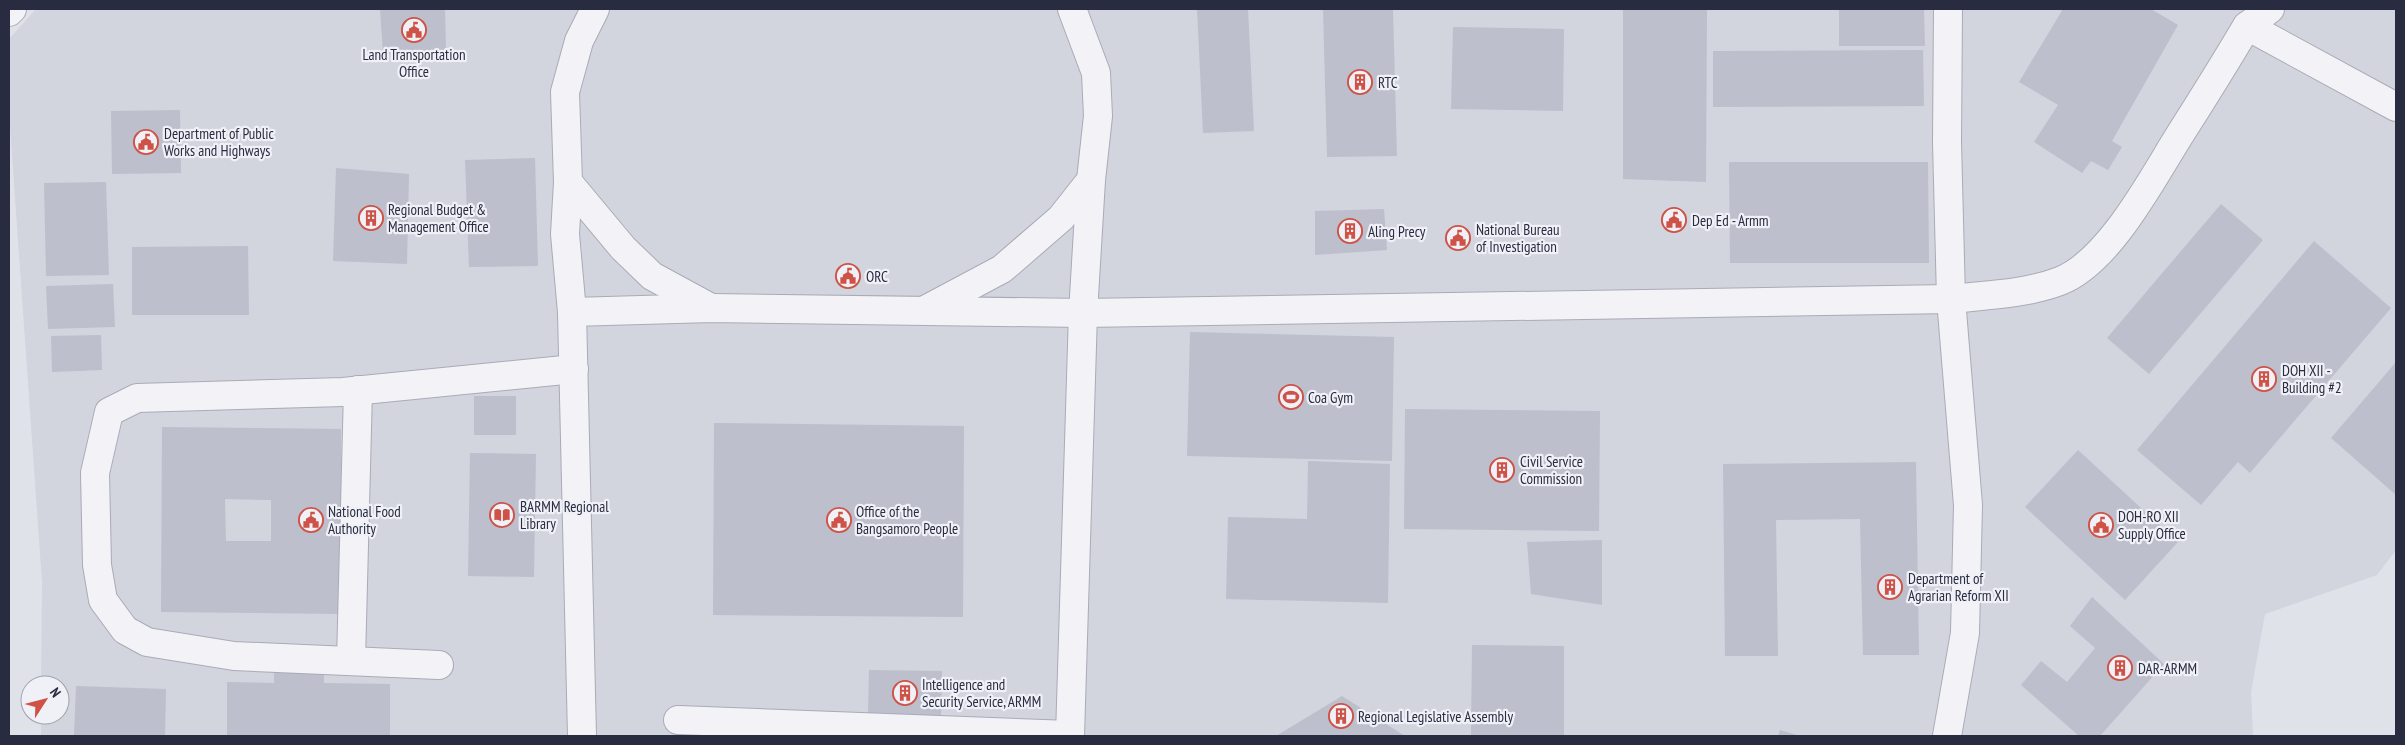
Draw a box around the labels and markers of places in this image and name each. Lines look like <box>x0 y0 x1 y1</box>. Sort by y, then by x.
public building icon: Land Transportation Office <box>401 17 427 43</box>
place label: Land Transportation Office <box>362 45 466 81</box>
building icon: RTC <box>1347 69 1373 95</box>
place label: RTC <box>1378 73 1398 92</box>
place label: Department of Public Works and Highways <box>164 124 275 160</box>
public building icon: Department of Public Works and Highways <box>133 129 159 155</box>
place label: Regional Budget & Management Office <box>388 200 489 236</box>
building icon: Regional Budget & Management Office <box>358 205 384 231</box>
public building icon: Dep Ed - Armm <box>1661 207 1687 233</box>
place label: Dep Ed - Armm <box>1692 211 1769 230</box>
building icon: Aling Precy <box>1337 218 1363 244</box>
place label: National Bureau of Investigation <box>1476 220 1560 256</box>
place label: Aling Precy <box>1368 222 1426 241</box>
public building icon: National Bureau of Investigation <box>1445 225 1471 251</box>
public building icon: ORC <box>835 263 861 289</box>
place label: ORC <box>866 267 888 286</box>
place label: DOH XII - Building #2 <box>2282 361 2342 397</box>
building icon: DOH XII - Building #2 <box>2251 366 2277 392</box>
sports icon: Coa Gym <box>1278 384 1304 410</box>
place label: Coa Gym <box>1308 388 1353 407</box>
place label: Civil Service Commission <box>1520 452 1583 488</box>
building icon: Civil Service Commission <box>1489 457 1515 483</box>
place label: BARMM Regional Library <box>520 497 609 533</box>
place label: National Food Authority <box>328 502 401 538</box>
library icon: BARMM Regional Library <box>489 502 515 528</box>
place label: Office of the Bangsamoro People <box>856 502 958 538</box>
public building icon: National Food Authority <box>298 507 324 533</box>
public building icon: Office of the Bangsamoro People <box>826 507 852 533</box>
place label: DOH-RO XII Supply Office <box>2118 507 2186 543</box>
public building icon: DOH-RO XII Supply Office <box>2088 512 2114 538</box>
place label: Department of Agrarian Reform XII <box>1908 569 2009 605</box>
building icon: Department of Agrarian Reform XII <box>1877 574 1903 600</box>
building icon: DAR-ARMM <box>2107 655 2133 681</box>
place label: DAR-ARMM <box>2138 659 2197 678</box>
place label: Intelligence and Security Service, ARMM <box>922 675 1041 711</box>
building icon: Intelligence and Security Service, ARMM <box>892 680 918 706</box>
building icon: Regional Legislative Assembly <box>1328 703 1354 729</box>
place label: Regional Legislative Assembly <box>1358 707 1513 726</box>

